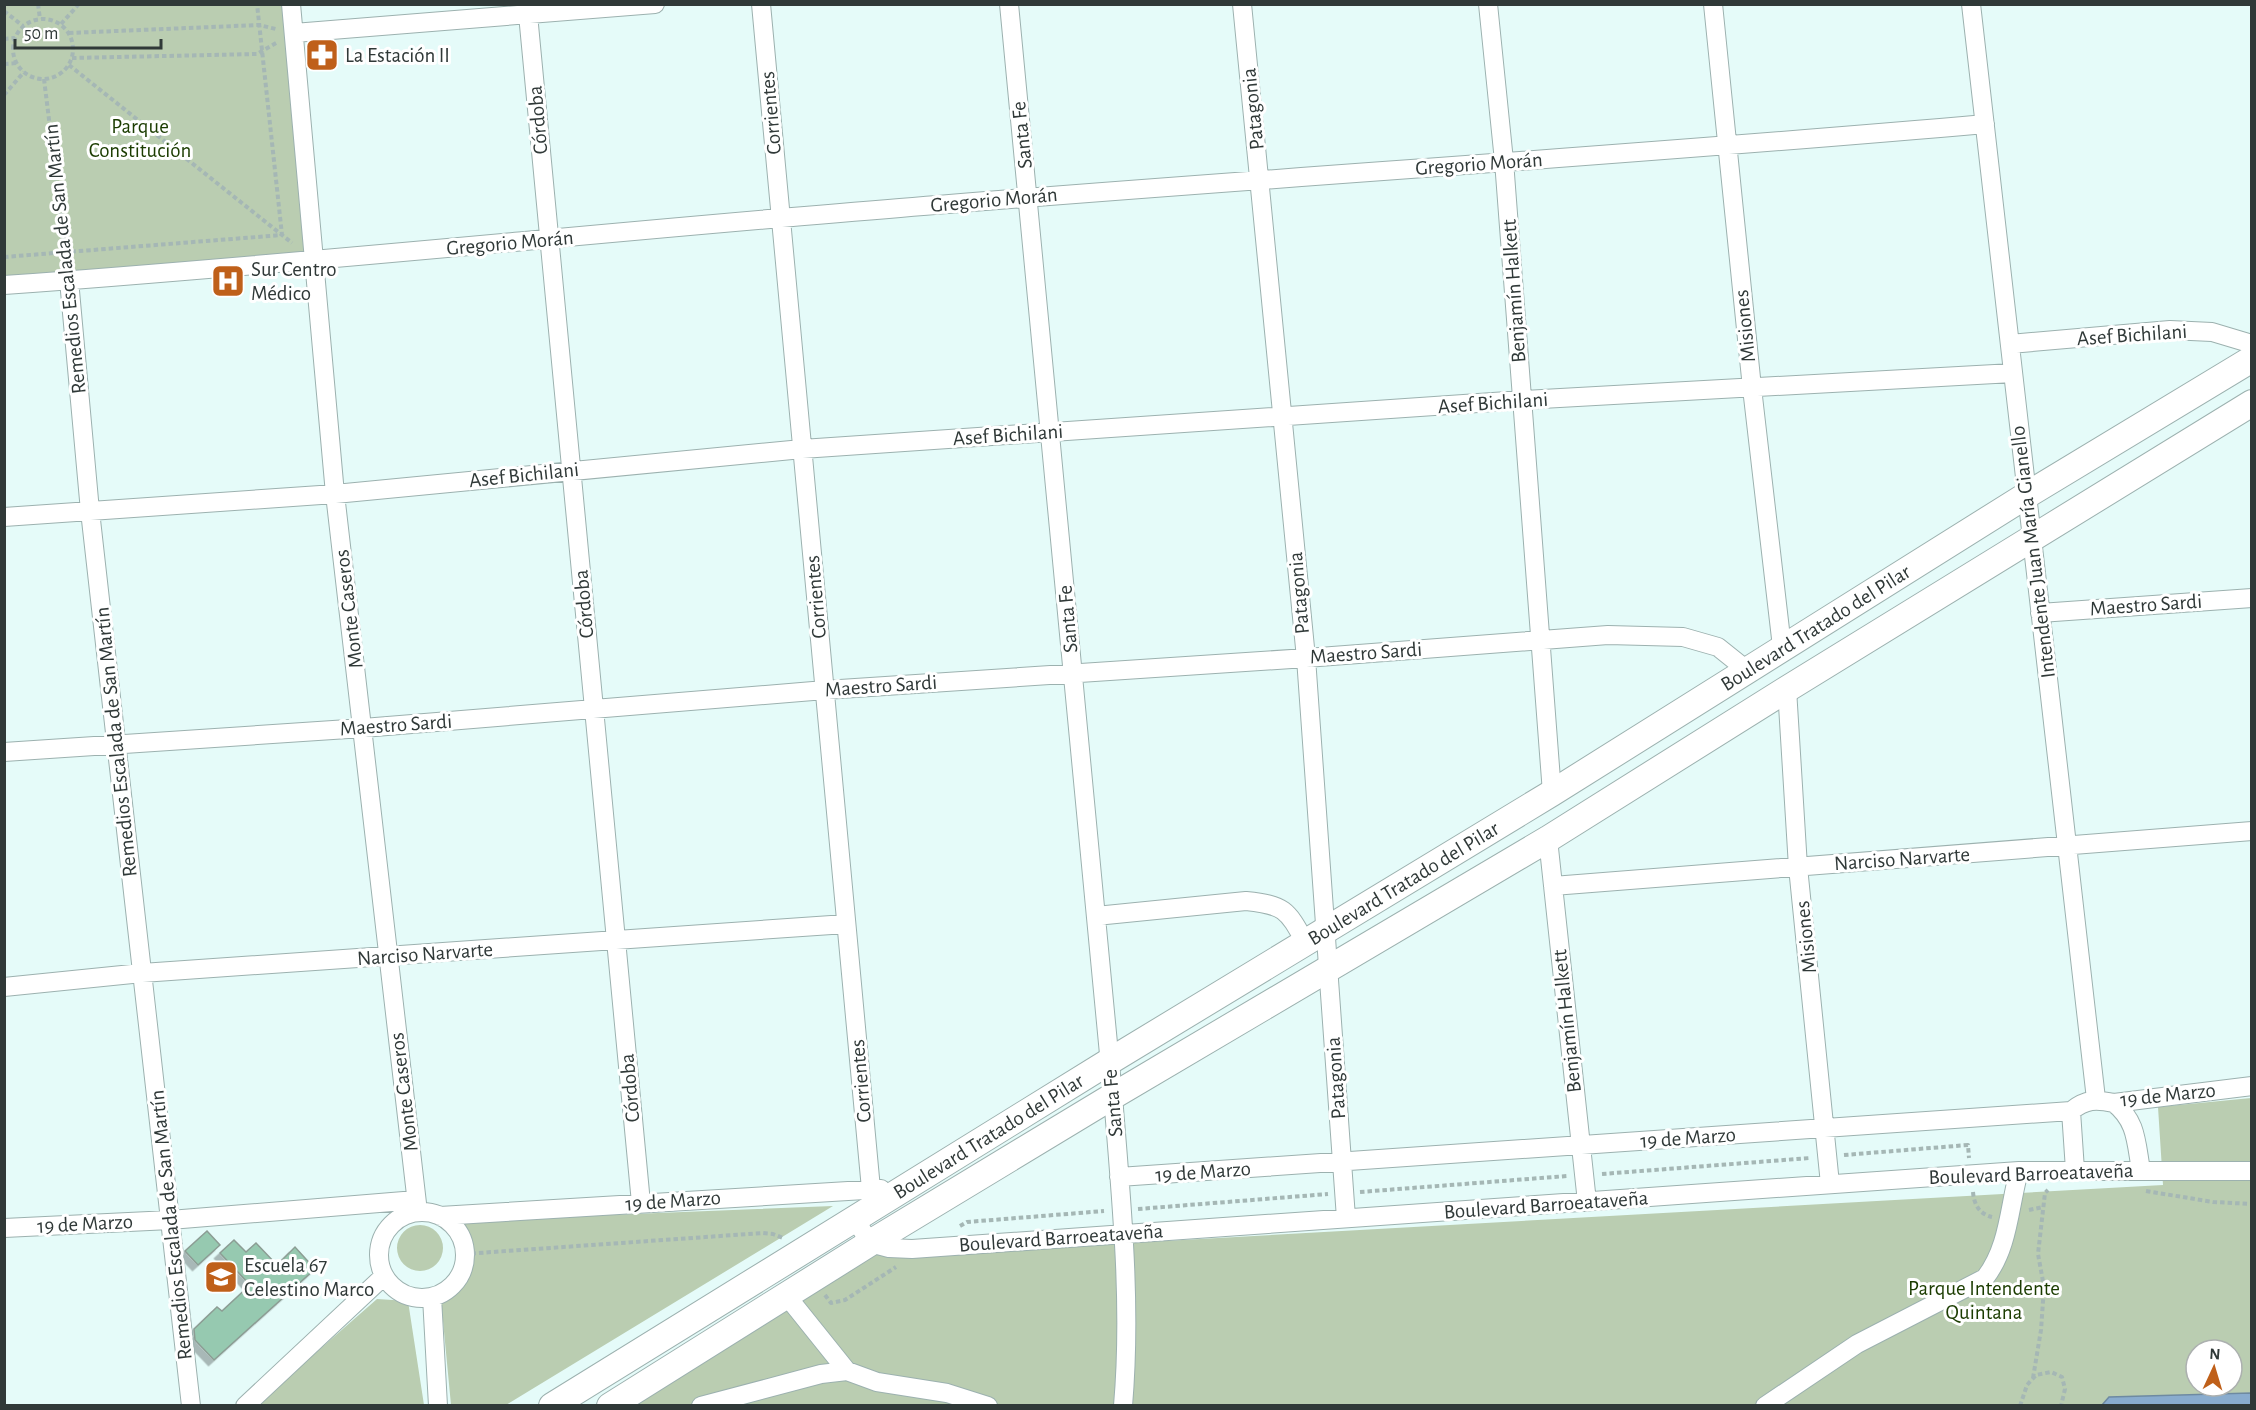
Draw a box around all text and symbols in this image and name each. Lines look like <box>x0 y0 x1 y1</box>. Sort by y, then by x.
scale bar <box>15 12 160 50</box>
text: 50 m <box>24 25 58 43</box>
pharmacy icon: La Estación II <box>304 37 340 73</box>
place label: La Estación II <box>345 45 450 66</box>
street label: Patagonia <box>1238 67 1268 151</box>
street label: Corrientes <box>757 70 785 156</box>
street label: Córdoba <box>525 84 551 155</box>
street label: Santa Fe <box>1008 100 1036 170</box>
park label: Parque Constitución <box>89 116 191 161</box>
street label: Remedios Escalada de San Martín <box>40 123 90 395</box>
street label: Gregorio Morán <box>1415 149 1543 179</box>
street label: Gregorio Morán <box>930 184 1058 216</box>
street label: Benjamín Halkett <box>1498 218 1529 364</box>
street label: Gregorio Morán <box>446 227 574 259</box>
place label: Sur Centro Médico <box>251 259 336 304</box>
hospital icon: Sur Centro Médico <box>210 263 246 299</box>
street label: Misiones <box>1731 289 1759 363</box>
street label: Asef Bichilani <box>2076 321 2188 349</box>
street label: Asef Bichilani <box>1437 389 1549 417</box>
street label: Asef Bichilani <box>952 421 1064 449</box>
street label: Intendente Juan María Gianello <box>2007 425 2059 679</box>
street label: Asef Bichilani <box>468 459 580 491</box>
street label: Monte Caseros <box>331 548 367 670</box>
street label: Patagonia <box>1285 551 1313 635</box>
street label: Corrientes <box>802 554 830 640</box>
street label: Boulevard Tratado del Pilar <box>1717 560 1914 695</box>
street label: Córdoba <box>571 568 597 639</box>
street label: Santa Fe <box>1055 584 1081 654</box>
street label: Maestro Sardi <box>2089 591 2203 619</box>
street label: Remedios Escalada de San Martín <box>91 606 141 878</box>
street label: Maestro Sardi <box>1309 639 1423 667</box>
street label: Maestro Sardi <box>824 672 938 700</box>
street label: Maestro Sardi <box>339 711 453 739</box>
street label: Boulevard Tratado del Pilar <box>1304 817 1503 949</box>
street label: Narciso Narvarte <box>1833 844 1971 874</box>
street label: Misiones <box>1792 900 1820 974</box>
street label: Narciso Narvarte <box>356 939 494 969</box>
street label: Benjamín Halkett <box>1549 948 1585 1094</box>
street label: Monte Caseros <box>386 1031 422 1153</box>
street label: Patagonia <box>1323 1036 1349 1120</box>
street label: Corrientes <box>847 1038 875 1124</box>
street label: Córdoba <box>617 1052 643 1123</box>
street label: Santa Fe <box>1100 1068 1126 1138</box>
street label: Boulevard Tratado del Pilar <box>890 1070 1087 1203</box>
street label: 19 de Marzo <box>2119 1080 2217 1110</box>
street label: Remedios Escalada de San Martín <box>146 1089 196 1361</box>
street label: 19 de Marzo <box>1639 1124 1737 1152</box>
street label: 19 de Marzo <box>1154 1158 1252 1186</box>
street label: Boulevard Barroeataveña <box>1928 1160 2134 1188</box>
street label: 19 de Marzo <box>624 1187 722 1215</box>
street label: Boulevard Barroeataveña <box>1443 1187 1649 1223</box>
street label: 19 de Marzo <box>37 1211 133 1237</box>
street label: Boulevard Barroeataveña <box>958 1220 1164 1256</box>
place label: Escuela 67 Celestino Marco <box>244 1255 374 1300</box>
school or university icon: Escuela 67 Celestino Marco <box>203 1259 239 1295</box>
park label: Parque Intendente Quintana <box>1908 1278 2060 1323</box>
north arrow <box>2184 1338 2244 1398</box>
text: N <box>2209 1346 2221 1362</box>

